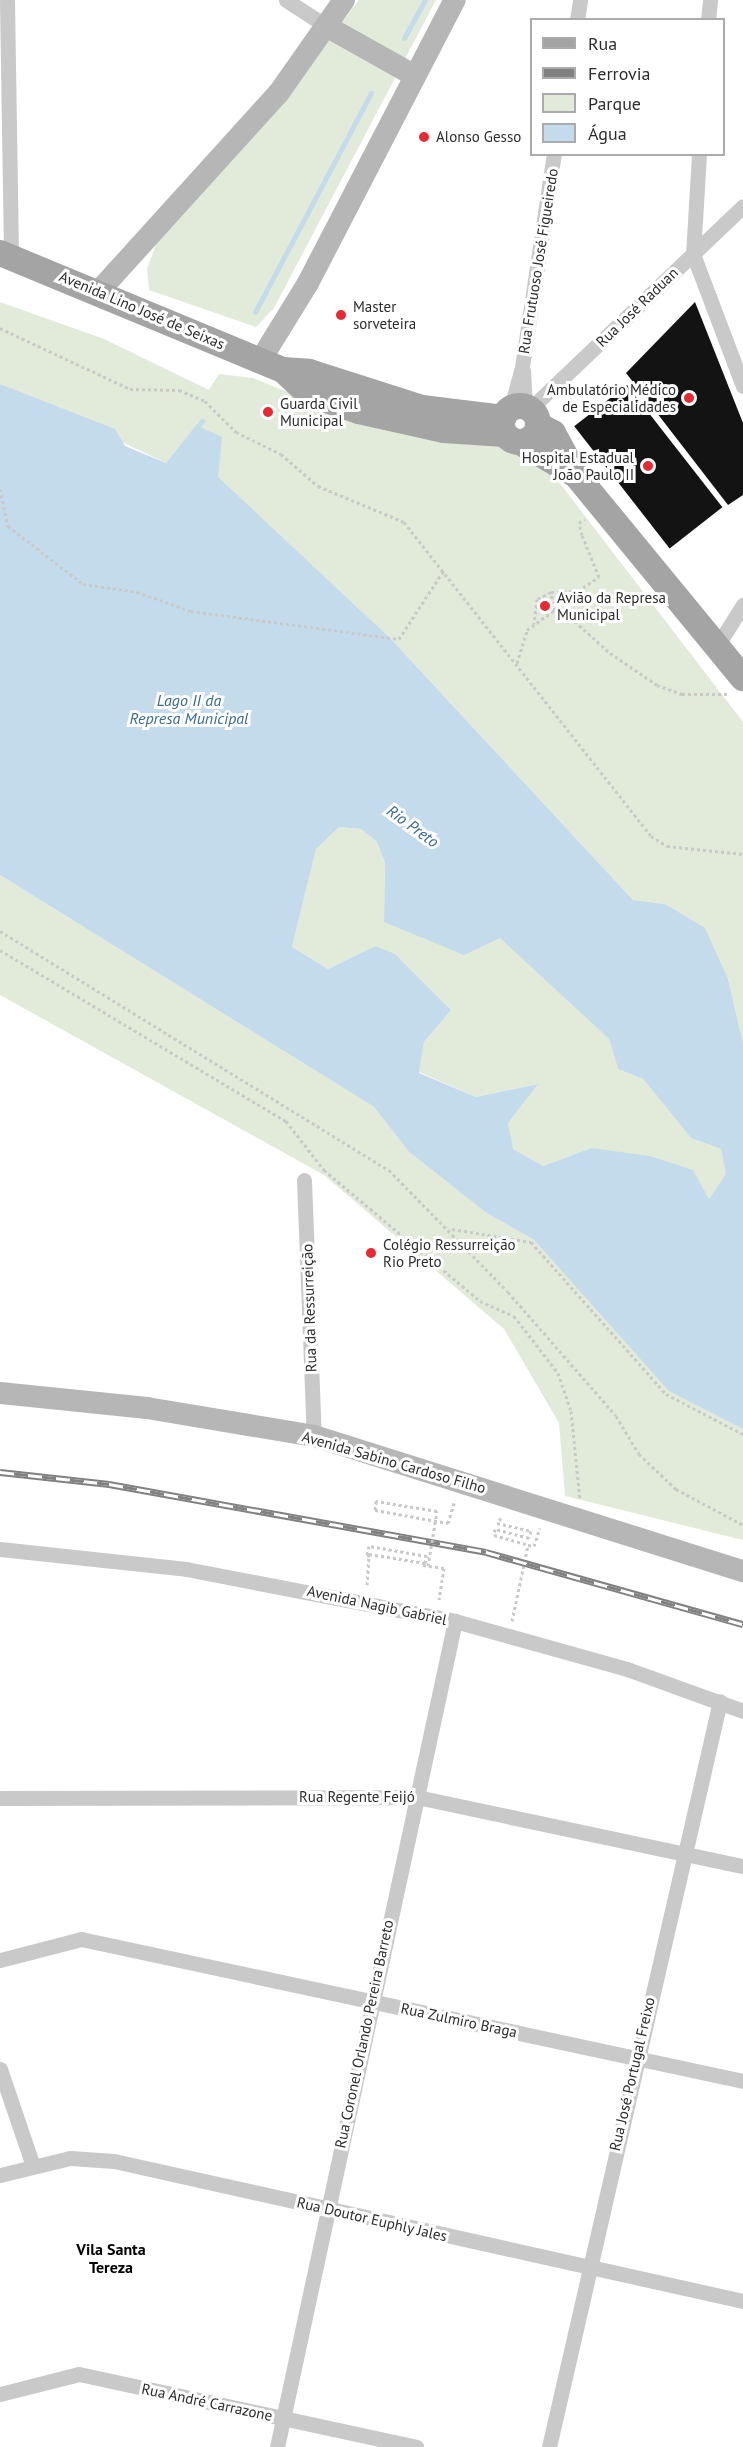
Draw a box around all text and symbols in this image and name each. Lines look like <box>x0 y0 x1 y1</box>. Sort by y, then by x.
legend <box>530 18 725 156</box>
text: Rua <box>588 32 617 55</box>
text: Ferrovia <box>588 62 651 85</box>
text: Parque <box>588 92 641 115</box>
text: Água <box>588 122 627 145</box>
place label: Alonso Gesso <box>436 128 521 146</box>
marker: Alonso Gesso <box>417 130 431 144</box>
street label: Rua Frutuoso José Figueiredo <box>514 167 562 355</box>
street label: Rua José Raduan <box>592 263 682 351</box>
street label: Avenida Lino José de Seixas <box>57 267 227 353</box>
place label: Master sorveteira <box>353 297 416 332</box>
marker: Master sorveteira <box>334 308 348 322</box>
place label: Ambulatório Médico de Especialidades <box>547 380 676 415</box>
marker: Ambulatório Médico de Especialidades <box>680 389 698 407</box>
place label: Guarda Civil Municipal <box>280 394 358 429</box>
marker: Guarda Civil Municipal <box>261 405 275 419</box>
place label: Hospital Estadual João Paulo II <box>522 448 634 483</box>
marker: Hospital Estadual João Paulo II <box>639 457 657 475</box>
place label: Avião da Represa Municipal <box>557 588 666 623</box>
marker: Avião da Represa Municipal <box>538 599 552 613</box>
water label: Lago II da Represa Municipal <box>130 690 248 728</box>
water label: Rio Preto <box>383 801 443 851</box>
place label: Colégio Ressurreição Rio Preto <box>383 1235 516 1270</box>
street label: Rua da Ressurreição <box>298 1244 320 1372</box>
marker: Colégio Ressurreição Rio Preto <box>364 1246 378 1260</box>
street label: Avenida Sabino Cardoso Filho <box>300 1427 488 1497</box>
street label: Avenida Nagib Gabriel <box>306 1581 448 1629</box>
street label: Rua Regente Feijó <box>299 1788 415 1806</box>
street label: Rua Coronel Orlando Pereira Barreto <box>331 1918 397 2150</box>
street label: Rua José Portugal Freixo <box>606 1995 658 2153</box>
street label: Rua Zulmiro Braga <box>399 1999 519 2041</box>
street label: Rua Doutor Euphly Jales <box>295 2193 449 2245</box>
district label: Vila Santa Tereza <box>76 2239 146 2277</box>
street label: Rua André Carrazone <box>140 2379 274 2425</box>

